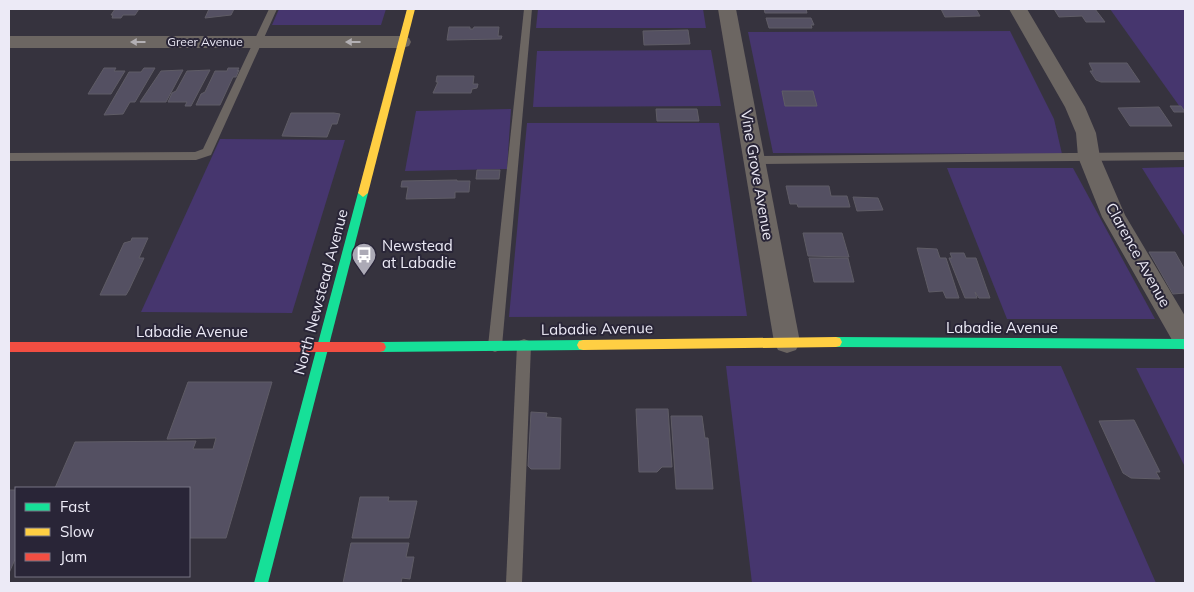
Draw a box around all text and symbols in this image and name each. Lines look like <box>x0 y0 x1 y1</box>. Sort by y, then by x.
street label: Greer Avenue <box>167 34 243 49</box>
one-way arrow <box>130 38 146 46</box>
one-way arrow <box>345 38 361 46</box>
street label: Vine Grove Avenue <box>737 108 778 241</box>
street label: Clarence Avenue <box>1102 199 1175 310</box>
street label: North Newstead Avenue <box>289 207 352 377</box>
place label: Newstead at Labadie <box>382 236 456 272</box>
bus stop icon: Newstead at Labadie <box>351 242 377 276</box>
street label: Labadie Avenue <box>541 318 653 339</box>
street label: Labadie Avenue <box>946 318 1058 337</box>
street label: Labadie Avenue <box>136 322 248 341</box>
legend <box>15 487 190 577</box>
text: Fast <box>60 497 90 516</box>
text: Slow <box>60 522 94 541</box>
text: Jam <box>60 547 87 566</box>

